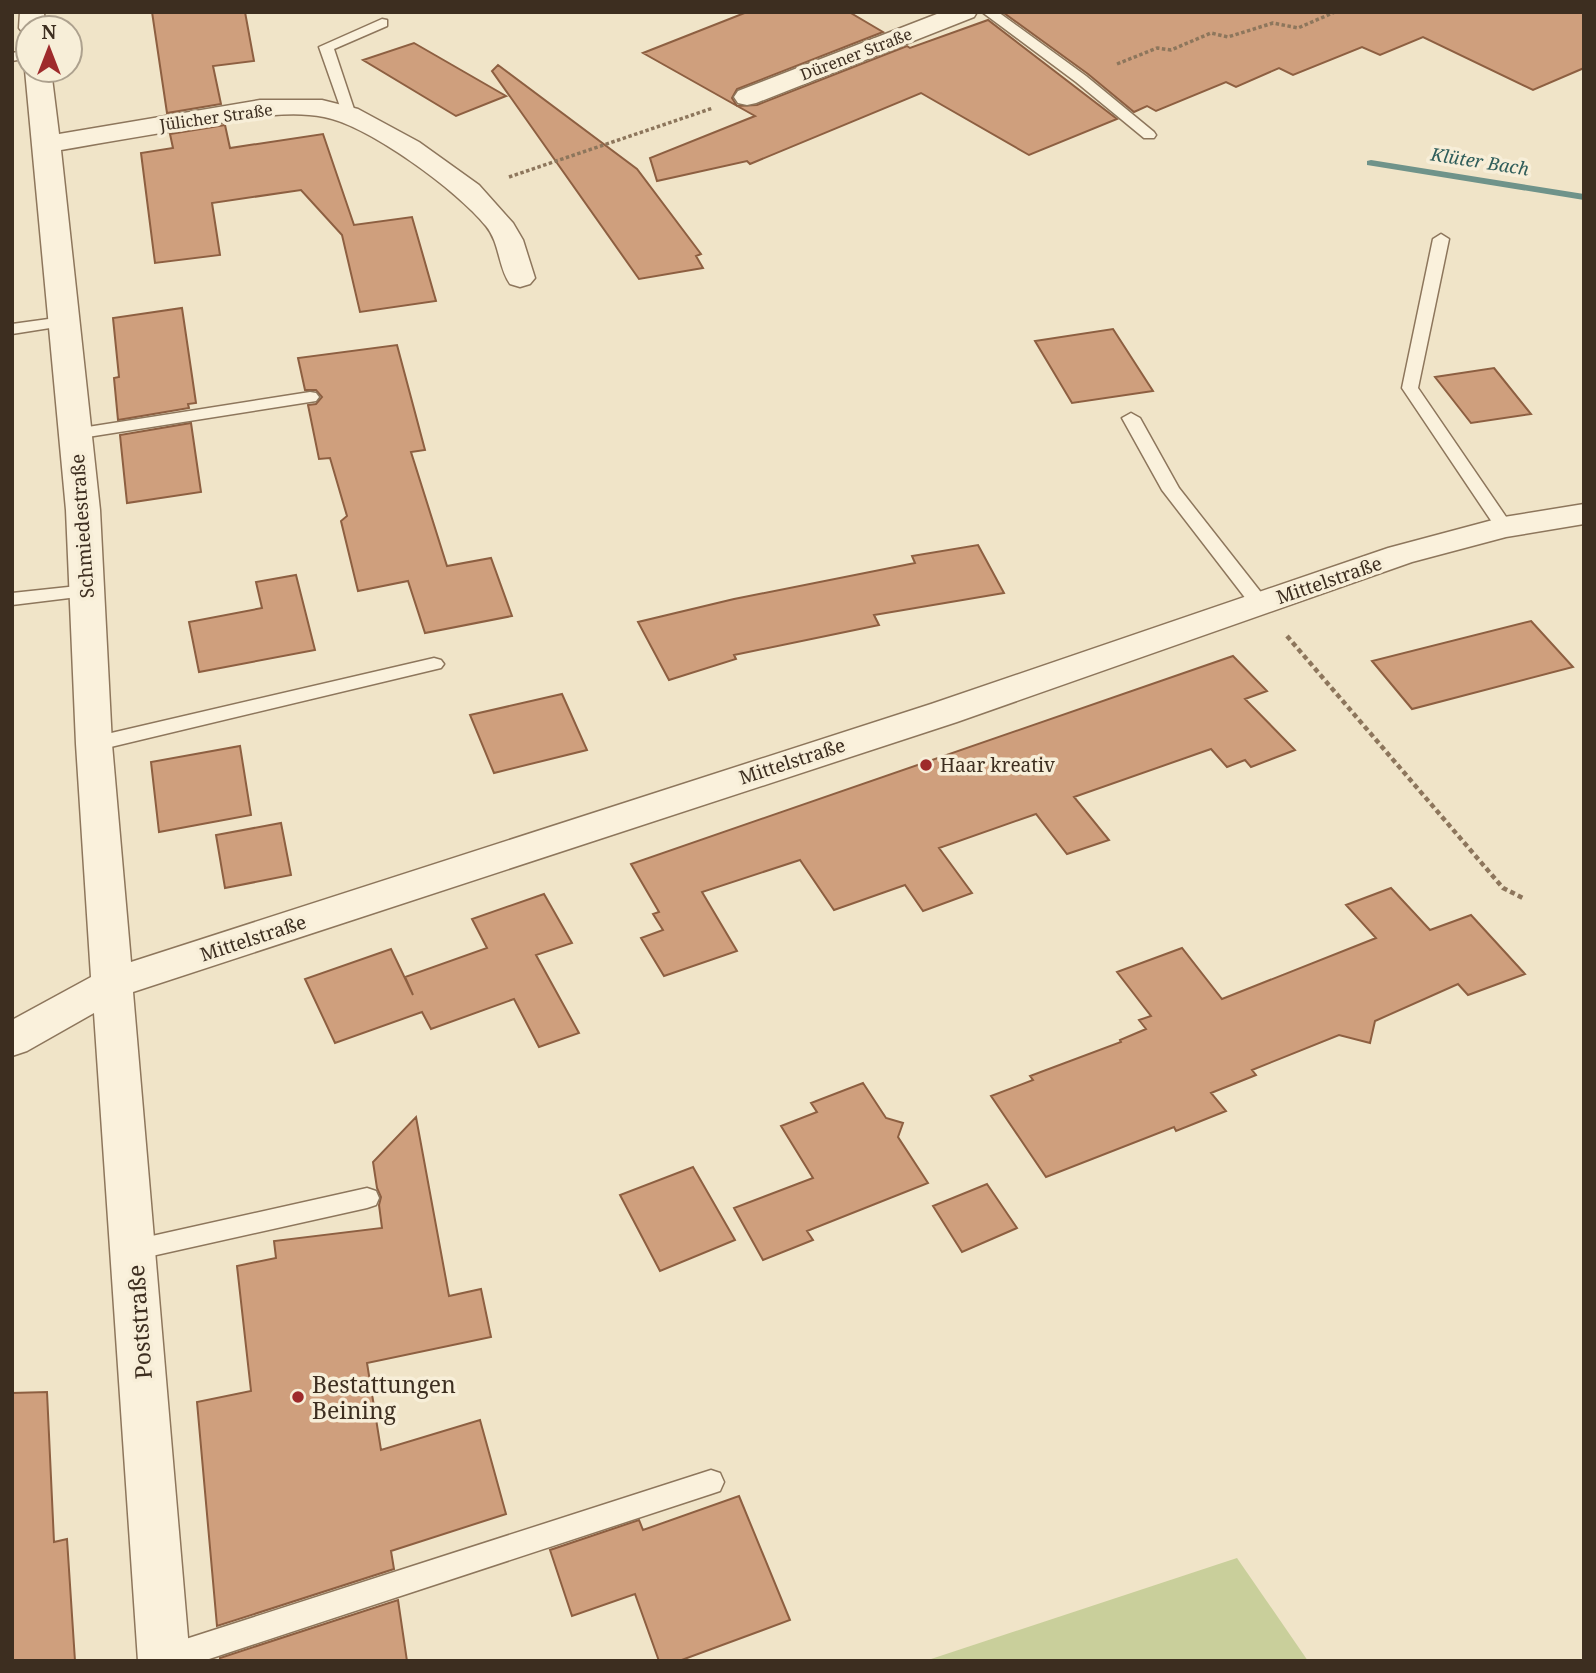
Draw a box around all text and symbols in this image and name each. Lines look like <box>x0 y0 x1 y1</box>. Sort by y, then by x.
north arrow <box>14 14 84 84</box>
text: N <box>42 19 57 45</box>
street label: Dürener Straße <box>797 23 915 85</box>
street label: Jülicher Straße <box>157 98 274 136</box>
water label: Klüter Bach <box>1428 141 1531 181</box>
street label: Schmiedestraße <box>64 453 100 599</box>
street label: Mittelstraße <box>1273 550 1385 610</box>
street label: Mittelstraße <box>736 732 848 790</box>
place label: Haar kreativ <box>940 752 1055 778</box>
marker: Haar kreativ <box>918 757 934 773</box>
street label: Mittelstraße <box>197 909 309 967</box>
street label: Poststraße <box>119 1264 159 1380</box>
place label: Bestattungen Beining <box>312 1368 456 1426</box>
marker: Bestattungen Beining <box>290 1389 306 1405</box>

